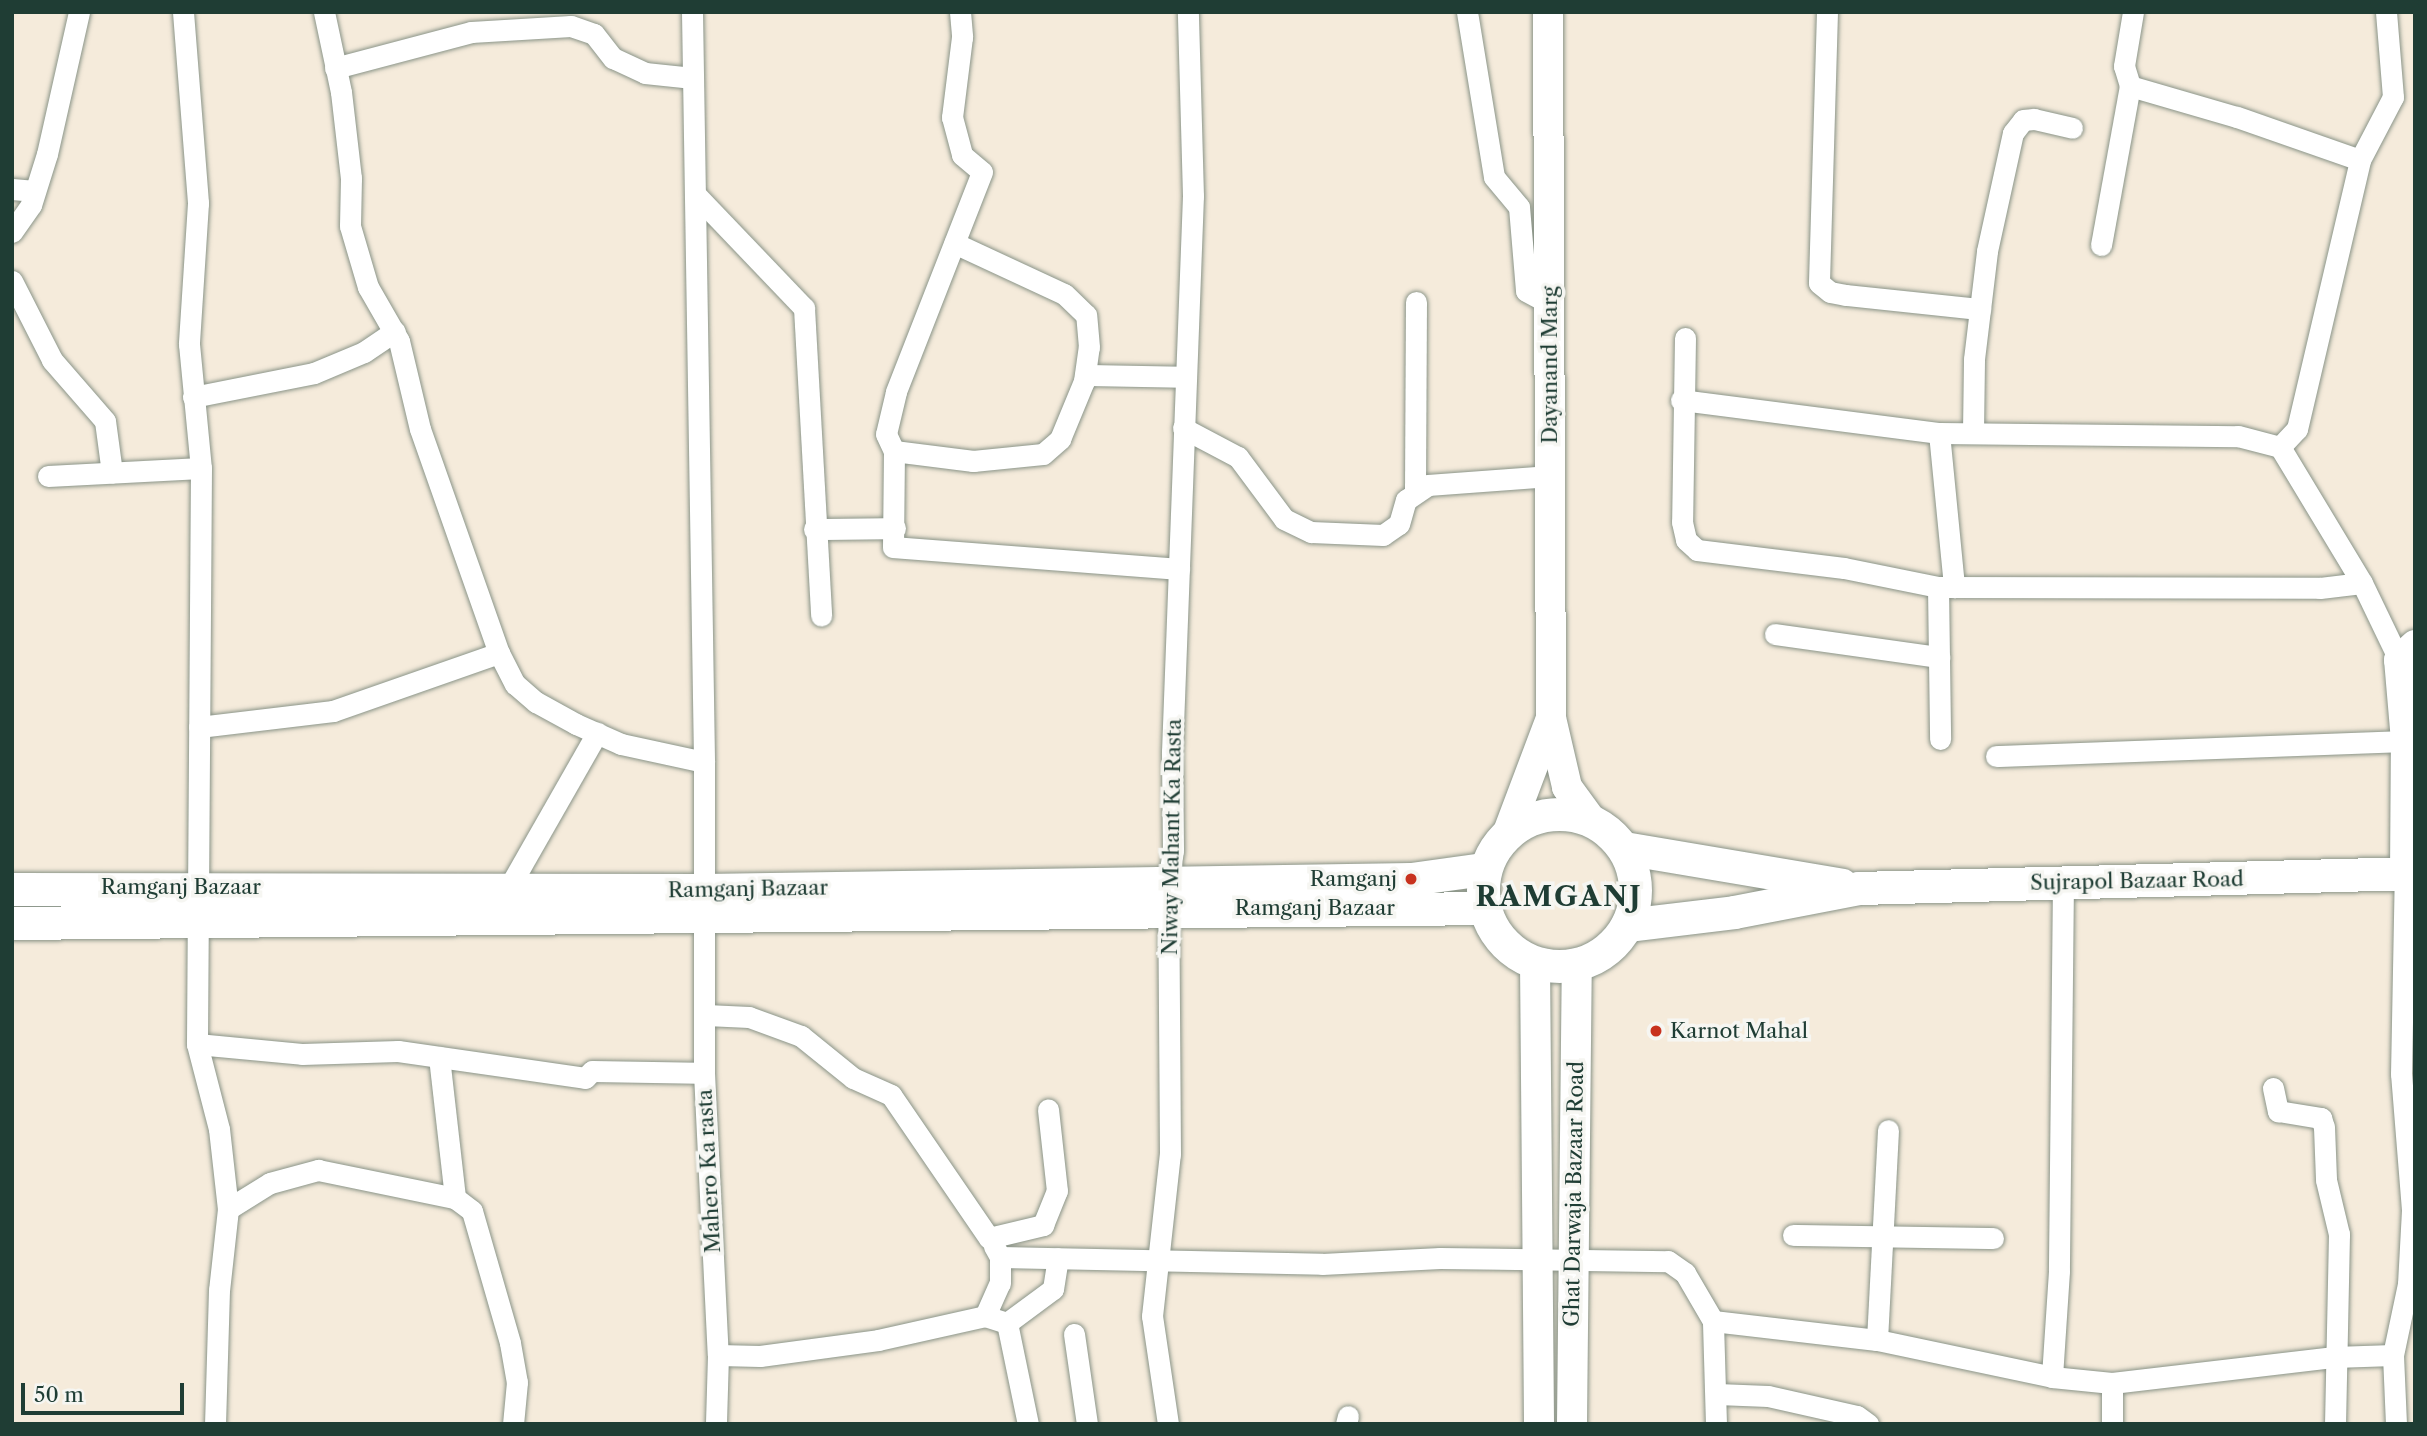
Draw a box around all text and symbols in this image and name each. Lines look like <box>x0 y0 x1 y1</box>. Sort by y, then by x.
street label: Dayanand Marg <box>1537 286 1563 444</box>
street label: Niway Mahant Ka Rasta <box>1157 718 1187 956</box>
place label: Ramganj <box>1310 866 1397 892</box>
street label: Sujrapol Bazaar Road <box>2030 867 2244 895</box>
marker: Ramganj <box>1403 871 1419 887</box>
street label: Ramganj Bazaar <box>101 874 261 900</box>
street label: Ramganj Bazaar <box>668 875 828 903</box>
district label: RAMGANJ <box>1476 879 1642 913</box>
street label: Ramganj Bazaar <box>1235 895 1395 921</box>
place label: Karnot Mahal <box>1670 1018 1808 1044</box>
marker: Karnot Mahal <box>1648 1023 1664 1039</box>
street label: Ghat Darwaja Bazaar Road <box>1559 1060 1589 1328</box>
street label: Mahero Ka rasta <box>692 1088 726 1254</box>
scale bar <box>24 1370 187 1414</box>
text: 50 m <box>34 1382 84 1407</box>

